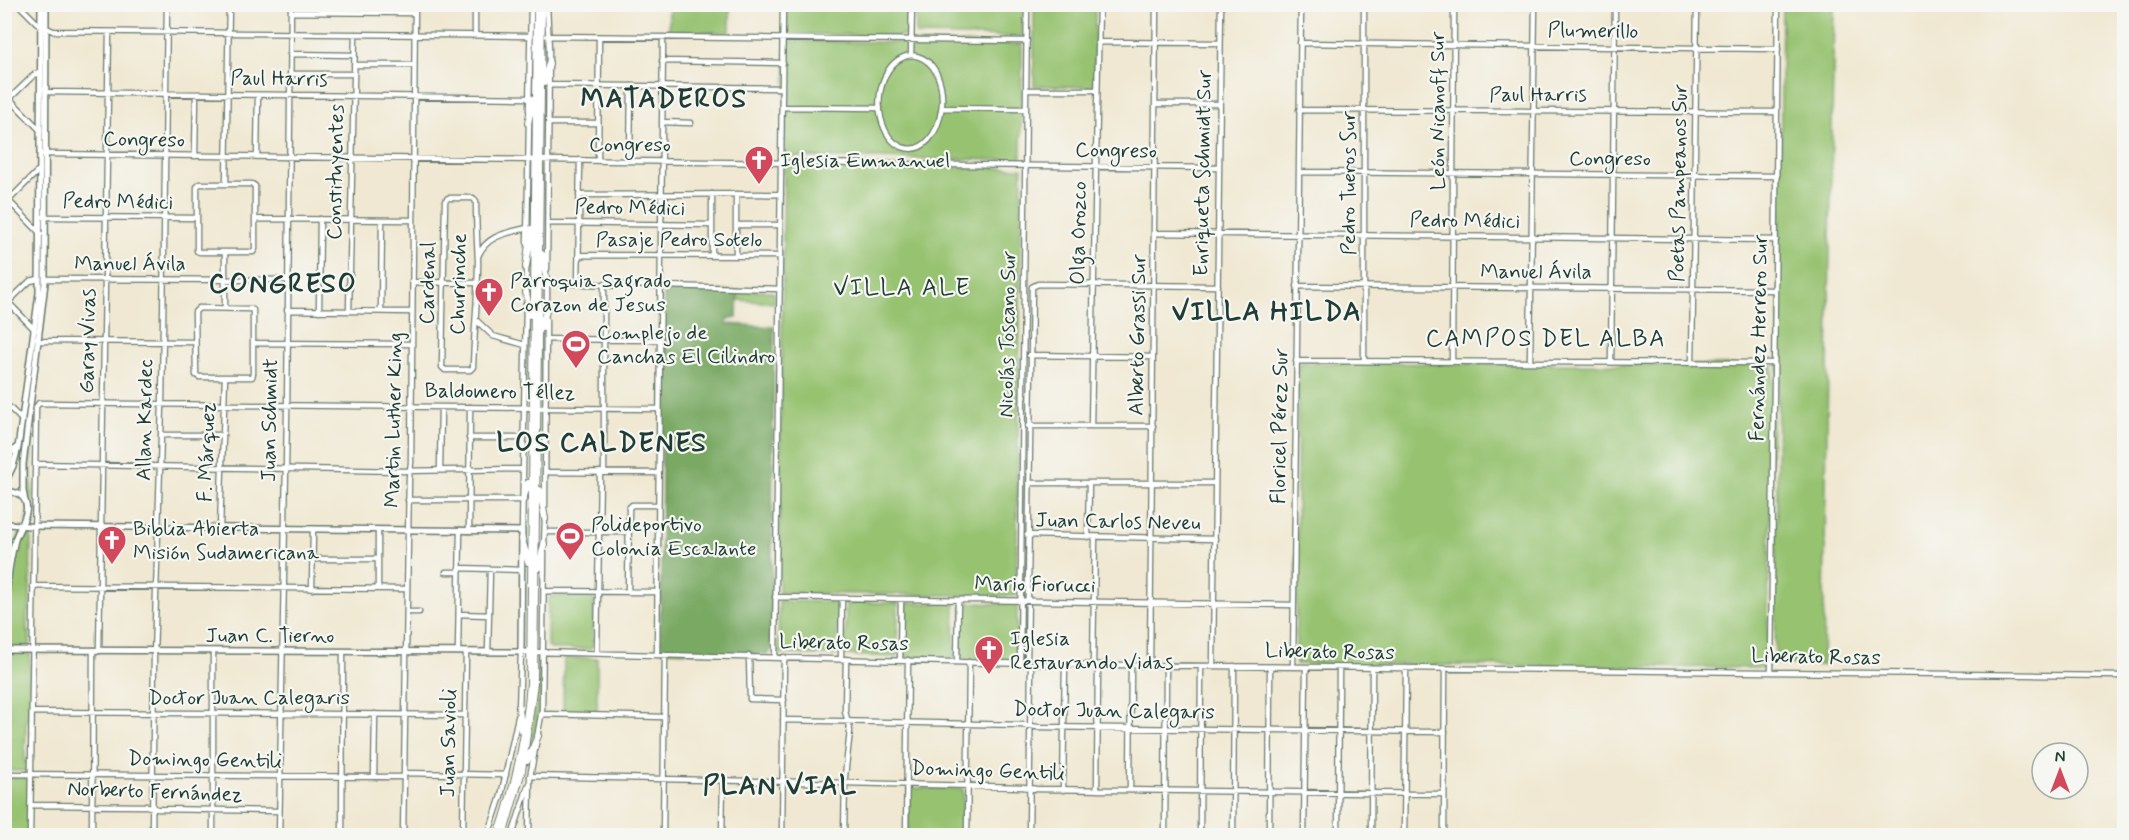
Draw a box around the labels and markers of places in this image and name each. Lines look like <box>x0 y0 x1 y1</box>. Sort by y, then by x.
church icon: Iglesia Emmanuel <box>743 144 775 186</box>
place label: Iglesia Emmanuel <box>780 147 950 175</box>
place label: Parroquia Sagrado Corazon de Jesus <box>510 267 671 319</box>
church icon: Parroquia Sagrado Corazon de Jesus <box>473 276 505 318</box>
place label: Complejo de Canchas El Cilindro <box>597 319 775 371</box>
sports icon: Complejo de Canchas El Cilindro <box>560 328 592 370</box>
place label: Polideportivo Colonia Escalante <box>591 511 756 563</box>
place label: Biblia Abierta Misión Sudamericana <box>133 515 320 567</box>
sports icon: Polideportivo Colonia Escalante <box>554 520 586 562</box>
church icon: Biblia Abierta Misión Sudamericana <box>96 524 128 566</box>
place label: Iglesia Restaurando Vidas <box>1010 625 1173 677</box>
church icon: Iglesia Restaurando Vidas <box>973 634 1005 676</box>

